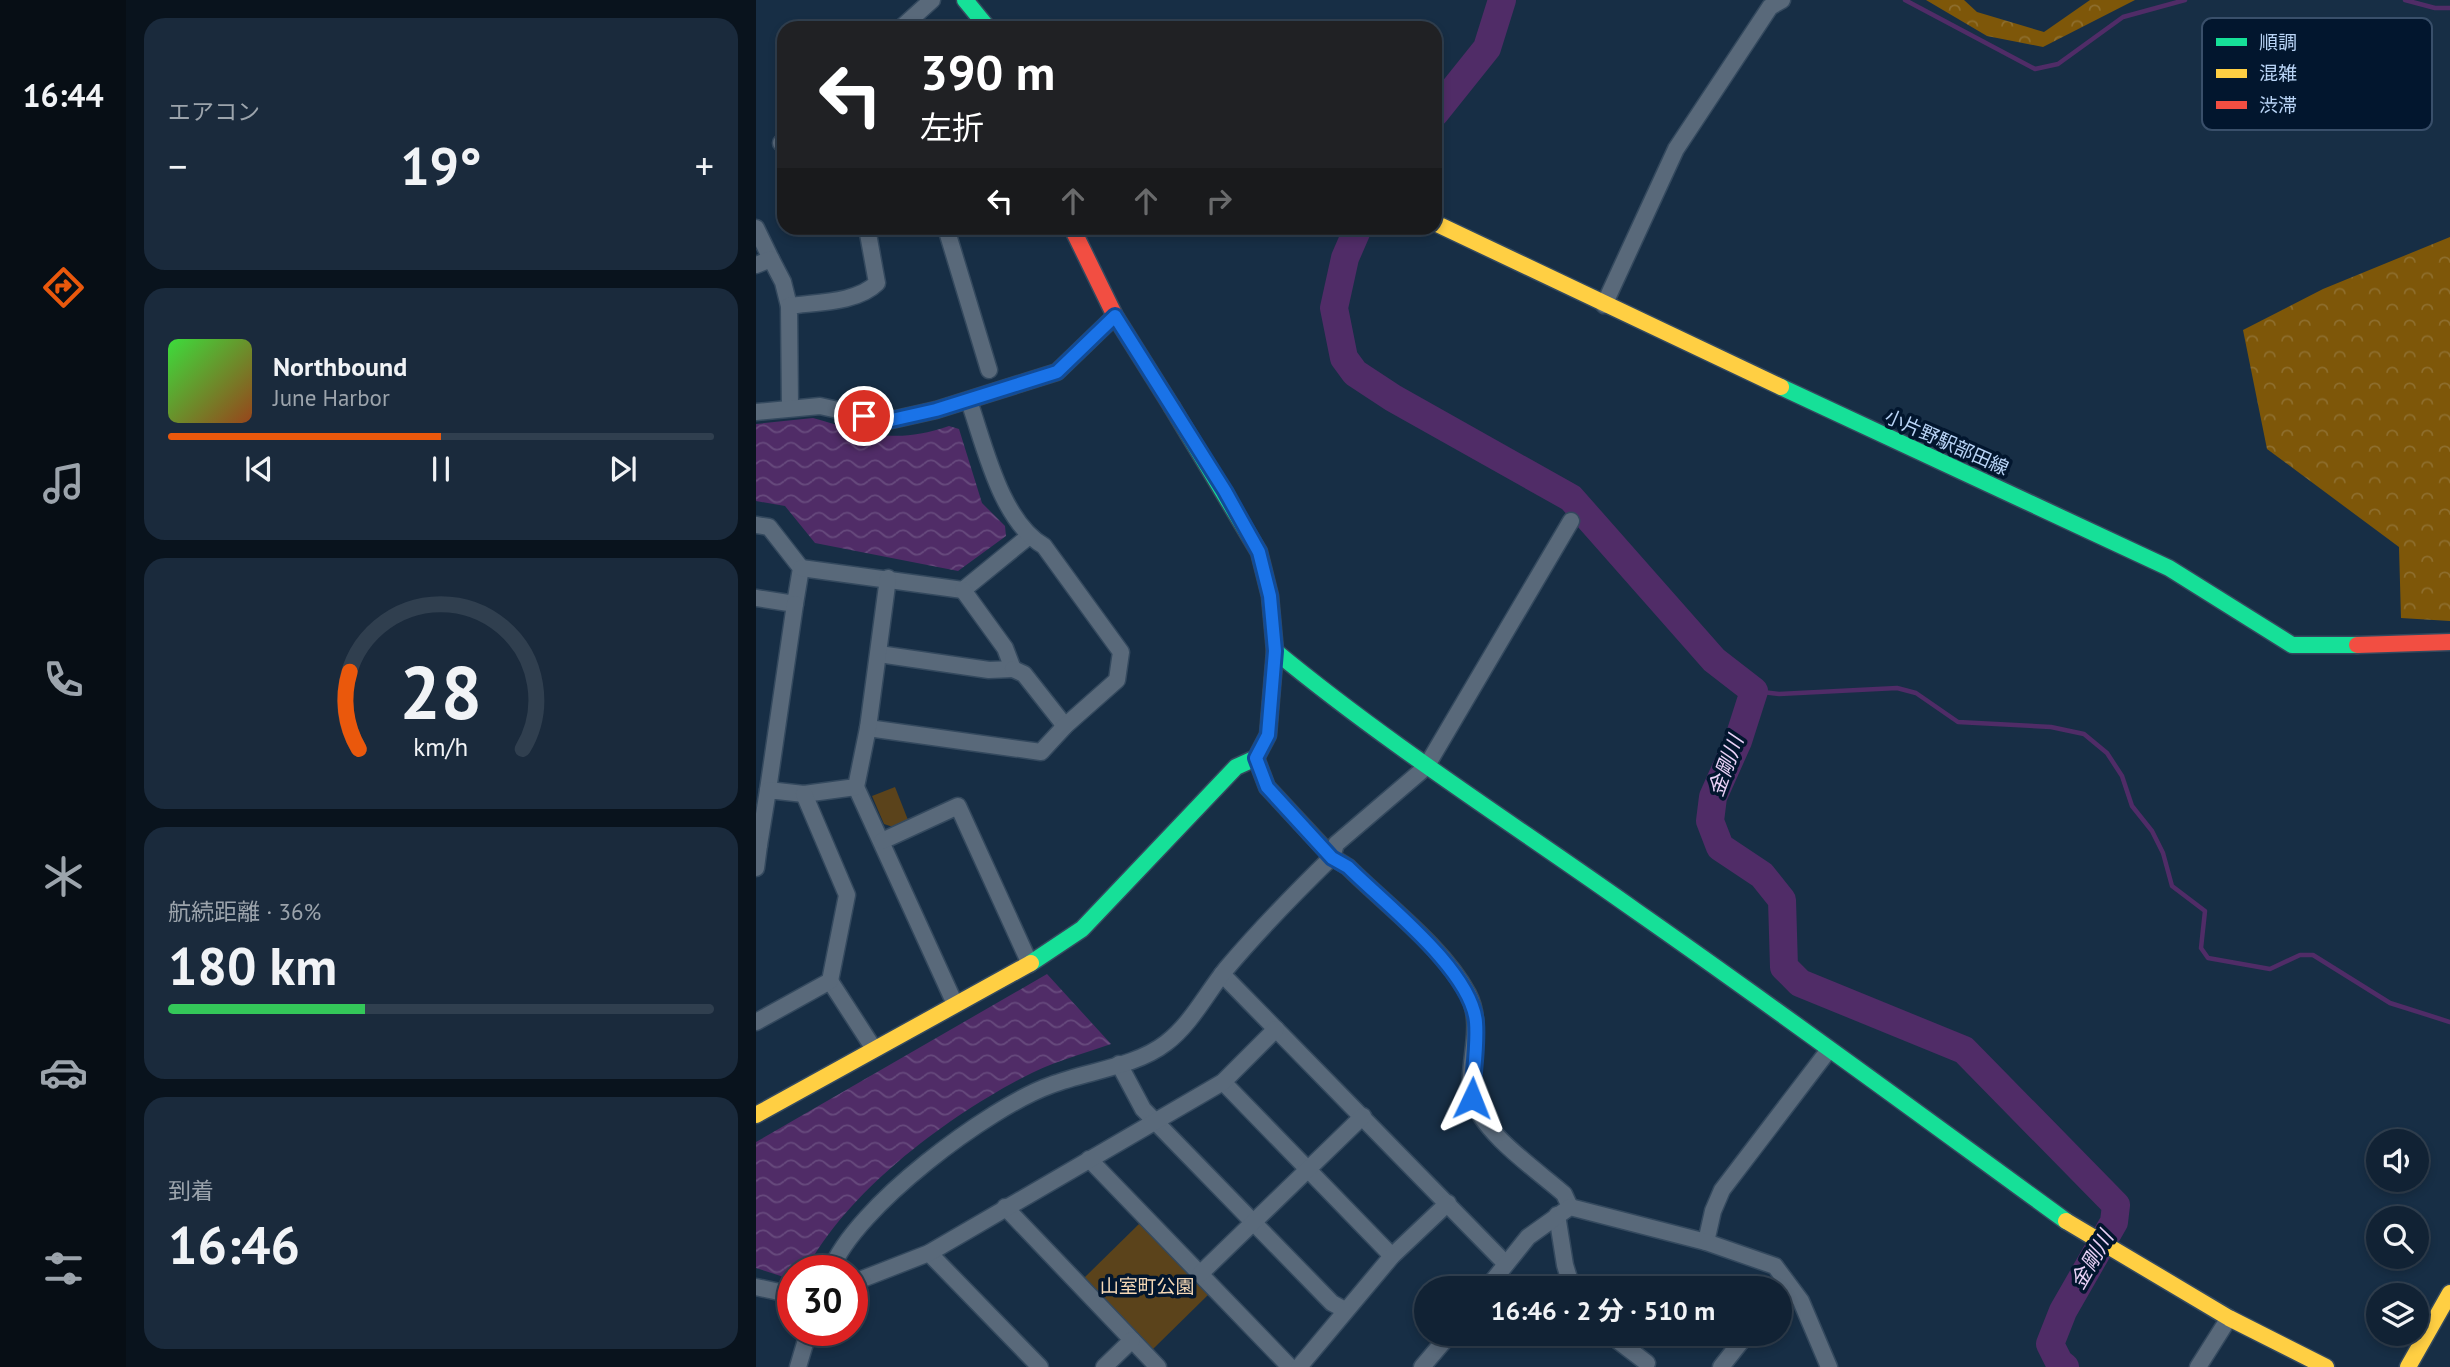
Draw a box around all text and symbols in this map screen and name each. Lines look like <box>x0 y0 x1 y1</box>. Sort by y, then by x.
legend <box>2202 18 2432 130</box>
text: 順調 <box>2259 30 2297 54</box>
text: 390 m <box>920 40 1055 104</box>
icon: left <box>805 49 896 140</box>
text: 混雑 <box>2259 61 2297 85</box>
text: 16:44 <box>22 74 104 116</box>
text: 渋滞 <box>2259 93 2297 117</box>
text: エアコン <box>168 97 260 126</box>
text: 左折 <box>920 106 984 148</box>
text: 19° <box>400 132 482 199</box>
text: − <box>168 141 187 190</box>
text: + <box>695 141 714 190</box>
icon: left <box>981 182 1019 220</box>
icon: ahead <box>1054 182 1092 220</box>
icon: ahead <box>1127 182 1165 220</box>
icon: right <box>1200 182 1238 220</box>
icon: directions <box>39 263 88 312</box>
text: Northbound <box>273 350 407 383</box>
text: June Harbor <box>273 383 390 412</box>
pin <box>834 386 894 446</box>
icon: arrive <box>845 397 883 435</box>
street label: 小片野駅部田線 <box>1881 404 2013 480</box>
icon: previous <box>240 450 278 488</box>
icon: pause <box>422 450 460 488</box>
icon: next <box>604 450 642 488</box>
icon: music <box>39 459 88 508</box>
text: 28 <box>400 646 482 740</box>
icon: phone <box>39 655 88 704</box>
water label: 金剛川 <box>1702 730 1750 800</box>
text: km/h <box>414 731 468 763</box>
icon: climate <box>39 852 88 901</box>
text: 航続距離 · 36% <box>168 897 321 926</box>
text: 180 km <box>168 932 337 999</box>
icon: car <box>39 1048 88 1097</box>
position arrow <box>1435 1061 1509 1135</box>
map controls <box>2366 1129 2429 1346</box>
button: sound <box>2366 1129 2429 1192</box>
text: 到着 <box>168 1176 214 1205</box>
button: search <box>2366 1206 2429 1269</box>
text: 16:46 <box>168 1211 300 1278</box>
water label: 金剛川 <box>2064 1224 2120 1294</box>
icon: filters <box>39 1244 88 1293</box>
speed limit sign: 30 <box>777 1255 868 1346</box>
park label: 山室町公園 <box>1099 1274 1195 1298</box>
button: layers <box>2366 1283 2429 1346</box>
text: 16:46 · 2 分 · 510 m <box>1491 1294 1715 1327</box>

